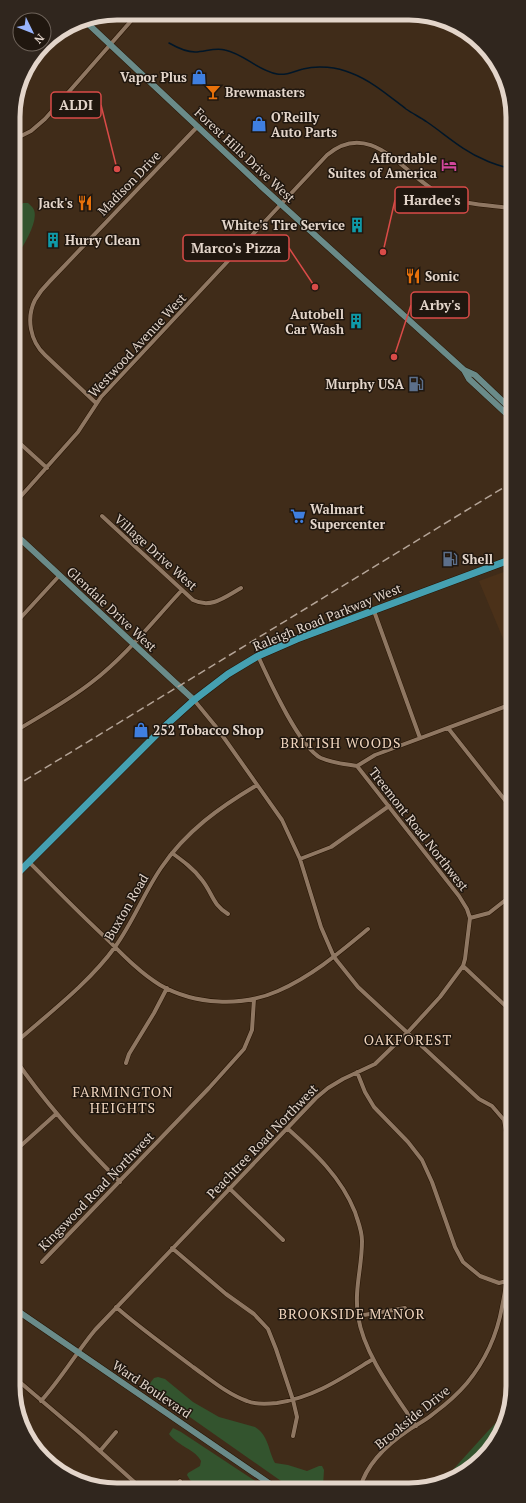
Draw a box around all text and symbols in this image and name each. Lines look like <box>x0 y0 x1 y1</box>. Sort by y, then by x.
north arrow <box>12 12 52 52</box>
text: N <box>31 31 47 47</box>
place label: Vapor Plus <box>120 68 187 86</box>
shop icon: Vapor Plus <box>190 68 208 86</box>
bar icon: Brewmasters <box>204 83 222 101</box>
place label: Brewmasters <box>225 83 305 101</box>
callout: ALDI <box>51 92 101 118</box>
text: ALDI <box>59 95 93 114</box>
street label: Forest Hills Drive West <box>191 103 299 207</box>
place label: O'Reilly Auto Parts <box>271 108 337 141</box>
shop icon: O'Reilly Auto Parts <box>250 115 268 133</box>
street label: Madison Drive <box>93 147 165 219</box>
place label: Affordable Suites of America <box>328 149 438 182</box>
hotel icon: Affordable Suites of America <box>440 156 458 174</box>
callout: Hardee's <box>395 187 468 213</box>
text: Hardee's <box>404 190 460 209</box>
place label: Jack's <box>38 194 73 212</box>
restaurant icon: Jack's <box>76 194 94 212</box>
place label: White's Tire Service <box>222 216 345 234</box>
building icon: White's Tire Service <box>348 216 366 234</box>
building icon: Hurry Clean <box>44 231 62 249</box>
place label: Hurry Clean <box>65 231 141 249</box>
callout: Marco's Pizza <box>183 235 289 261</box>
text: Marco's Pizza <box>191 238 281 257</box>
restaurant icon: Sonic <box>404 267 422 285</box>
place label: Sonic <box>425 267 459 285</box>
street label: Westwood Avenue West <box>84 289 190 401</box>
callout: Arby's <box>411 292 469 318</box>
text: Arby's <box>419 295 461 314</box>
place label: Autobell Car Wash <box>285 305 345 338</box>
building icon: Autobell Car Wash <box>347 312 365 330</box>
place label: Murphy USA <box>326 375 405 393</box>
fuel station icon: Murphy USA <box>407 375 425 393</box>
place label: Walmart Supercenter <box>310 500 385 533</box>
supermarket icon: Walmart Supercenter <box>289 507 307 525</box>
street label: Village Drive West <box>111 510 202 594</box>
fuel station icon: Shell <box>441 550 459 568</box>
place label: Shell <box>462 550 493 568</box>
street label: Glendale Drive West <box>63 563 161 656</box>
street label: Raleigh Road Parkway West <box>250 579 404 655</box>
shop icon: 252 Tobacco Shop <box>132 721 150 739</box>
place label: 252 Tobacco Shop <box>153 721 264 739</box>
district label: BRITISH WOODS <box>281 733 401 752</box>
street label: Treemont Road Northwest <box>365 763 473 895</box>
street label: Buxton Road <box>100 870 152 944</box>
district label: OAKFOREST <box>364 1030 452 1049</box>
street label: Peachtree Road Northwest <box>202 1080 322 1202</box>
district label: FARMINGTON HEIGHTS <box>73 1082 173 1117</box>
street label: Kingswood Road Northwest <box>34 1127 158 1255</box>
district label: BROOKSIDE MANOR <box>279 1304 425 1323</box>
street label: Ward Boulevard <box>109 1356 195 1422</box>
street label: Brookside Drive <box>371 1381 453 1453</box>

